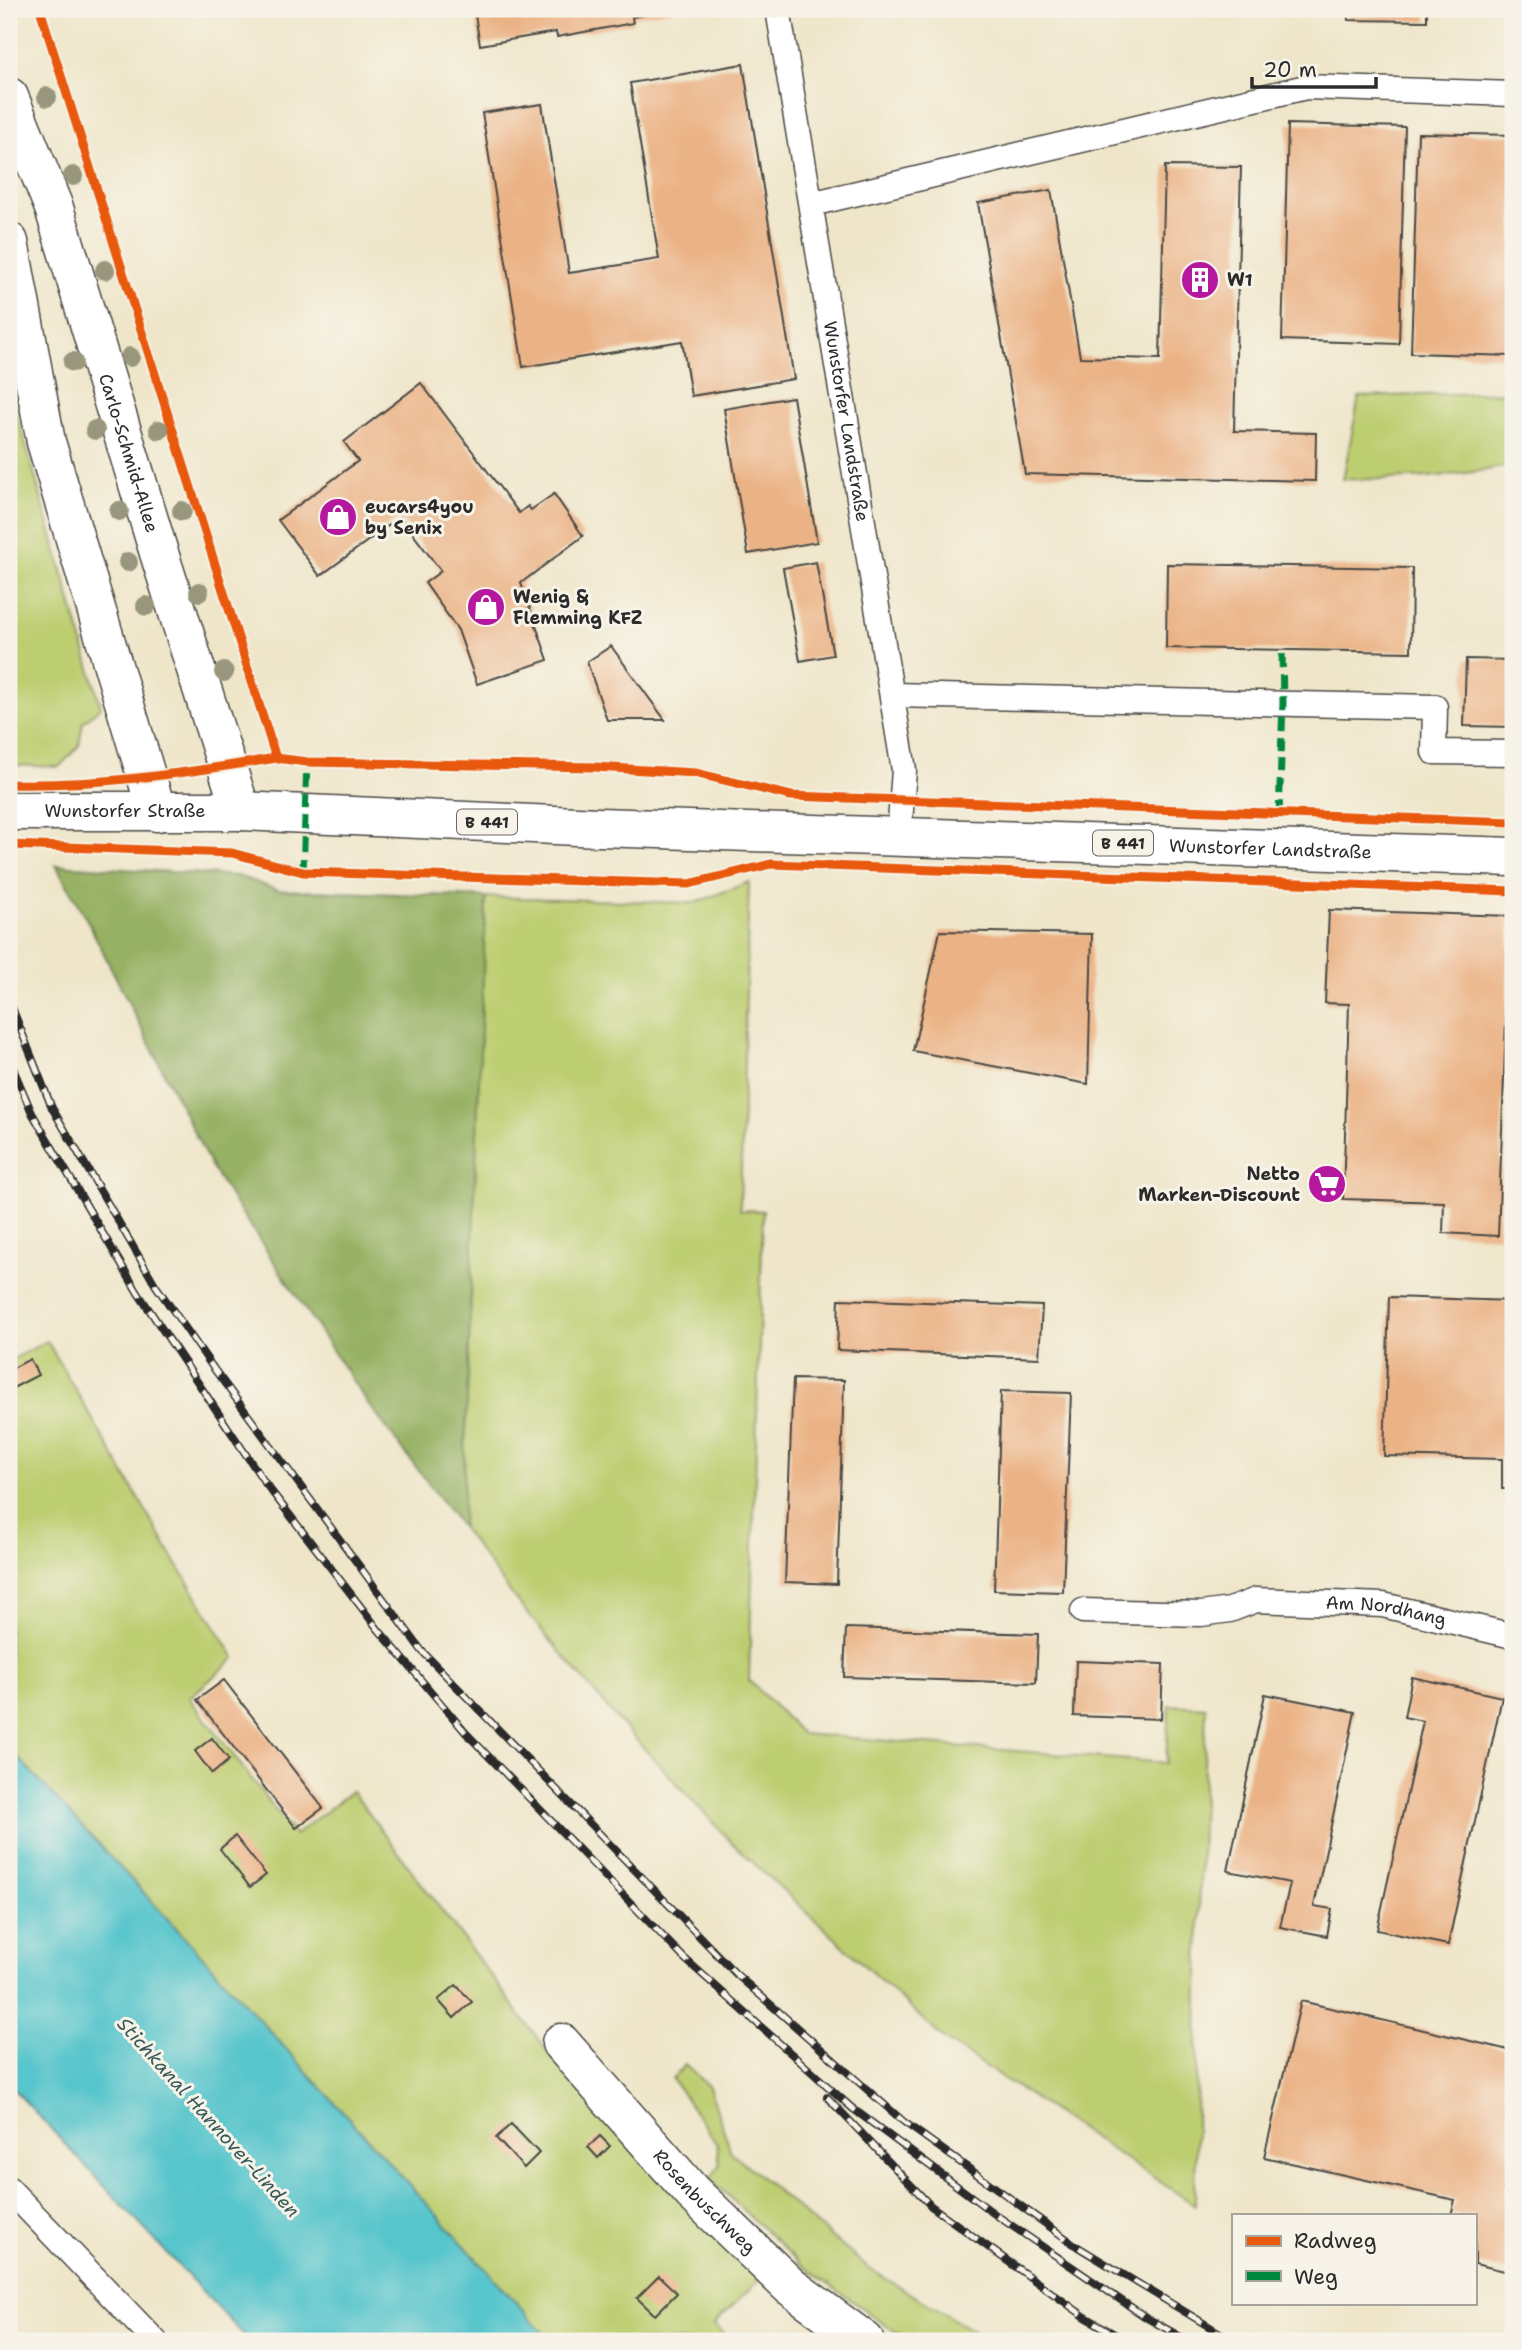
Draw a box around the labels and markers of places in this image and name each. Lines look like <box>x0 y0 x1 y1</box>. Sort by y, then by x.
building icon: W1 <box>1179 259 1221 301</box>
place label: W1 <box>1227 268 1253 292</box>
place label: eucars4you by Senix <box>365 495 474 540</box>
shop icon: eucars4you by Senix <box>317 496 359 538</box>
place label: Wenig & Flemming KFZ <box>513 585 643 630</box>
shop icon: Wenig & Flemming KFZ <box>465 586 507 628</box>
place label: Netto Marken-Discount <box>1138 1162 1300 1207</box>
supermarket icon: Netto Marken-Discount <box>1306 1163 1348 1205</box>

